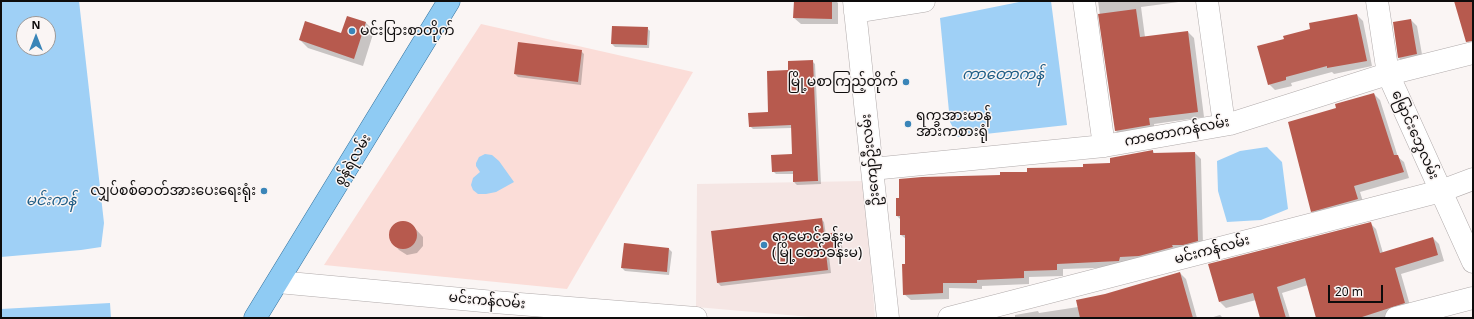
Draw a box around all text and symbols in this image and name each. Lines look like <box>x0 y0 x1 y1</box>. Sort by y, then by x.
north arrow <box>16 16 56 56</box>
text: N <box>32 17 40 32</box>
place label: မင်းပြားစာတိုက် <box>360 23 455 39</box>
marker: မင်းပြားစာတိုက် <box>347 26 357 36</box>
water label: ကာတောကန် <box>962 66 1044 84</box>
place label: မြို့မစာကြည့်တိုက် <box>788 74 898 90</box>
marker: မြို့မစာကြည့်တိုက် <box>901 77 911 87</box>
street label: မြောင်းဘွေလမ်း <box>1388 88 1442 182</box>
place label: ရက္ခအားမာန် အားကစားရုံ <box>916 108 991 140</box>
street label: ဦးကျော်ဦးလမ်း <box>858 113 884 207</box>
street label: ကာတောကန်လမ်း <box>1123 114 1231 150</box>
marker: ရက္ခအားမာန် အားကစားရုံ <box>903 119 913 129</box>
street label: စွန်ရဲလမ်း <box>331 131 375 189</box>
place label: လျှပ်စစ်ဓာတ်အားပေးရေးရုံး <box>90 183 256 199</box>
marker: လျှပ်စစ်ဓာတ်အားပေးရေးရုံး <box>259 186 269 196</box>
water label: မင်းကန် <box>26 192 76 210</box>
place label: ရာမောင်ခန်းမ (မြို့တော်ခန်းမ) <box>772 229 862 262</box>
street label: မင်းကန်လမ်း <box>1173 232 1251 268</box>
marker: ရာမောင်ခန်းမ (မြို့တော်ခန်းမ) <box>759 240 769 250</box>
scale bar <box>1330 277 1385 303</box>
text: 20 m <box>1335 283 1363 300</box>
street label: မင်းကန်လမ်း <box>448 289 526 313</box>

